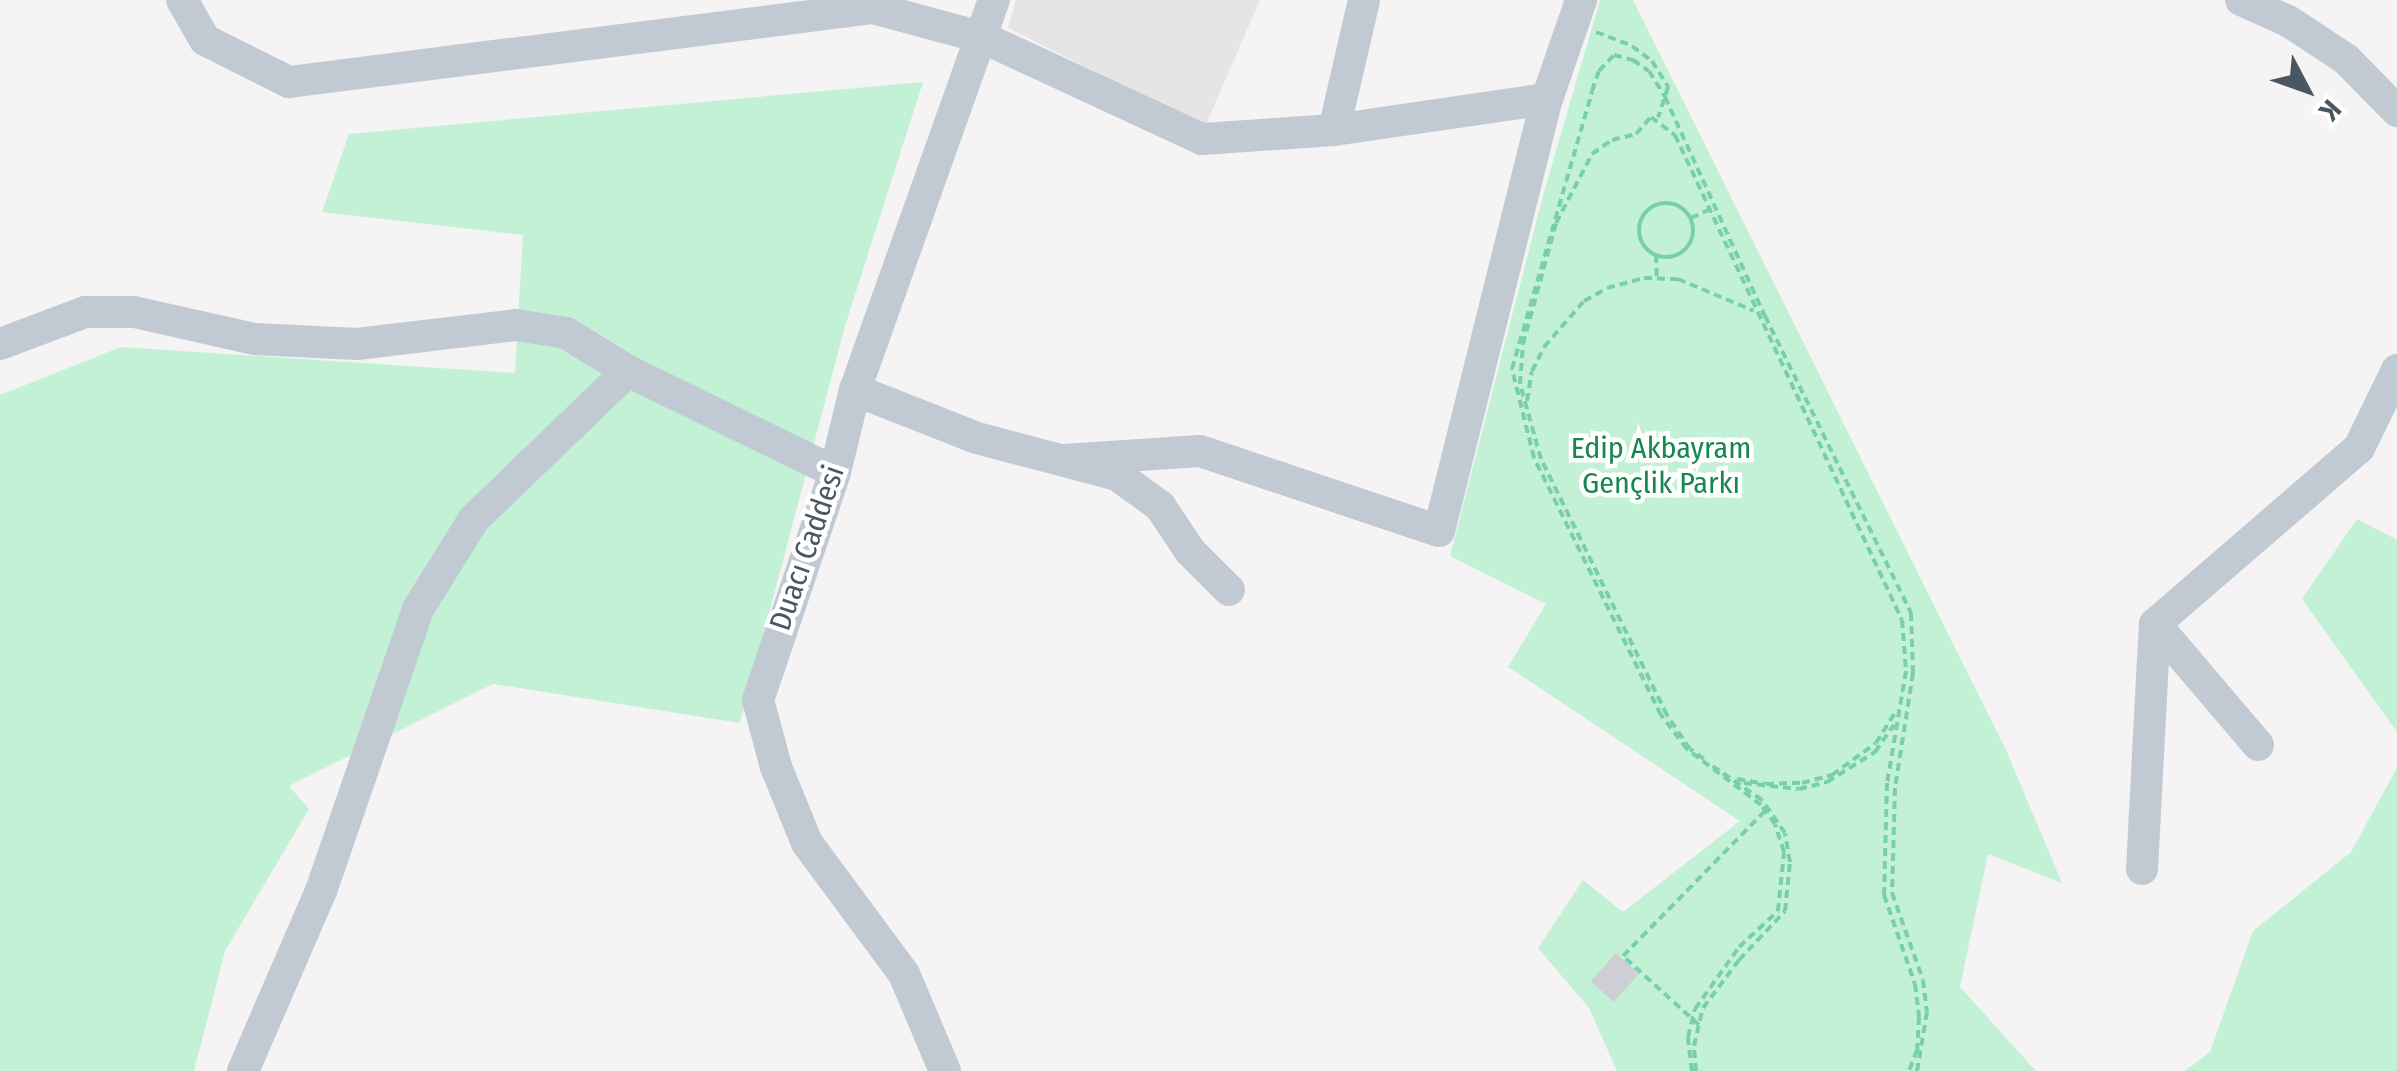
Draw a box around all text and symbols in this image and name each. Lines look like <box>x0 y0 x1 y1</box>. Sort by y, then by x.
north arrow <box>2257 40 2357 140</box>
text: K <box>2312 93 2348 127</box>
park label: Edip Akbayram Gençlik Parkı <box>1571 430 1751 500</box>
street label: Duacı Caddesi <box>762 461 852 635</box>

